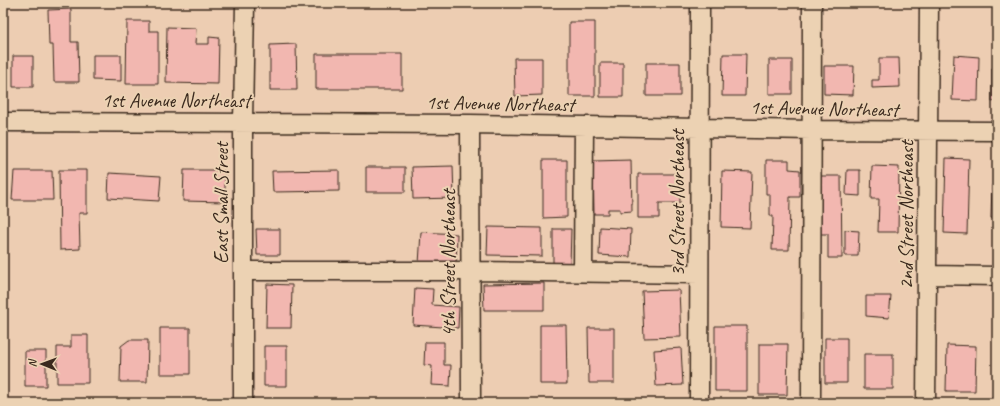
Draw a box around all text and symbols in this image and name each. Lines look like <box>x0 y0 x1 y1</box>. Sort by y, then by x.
street label: 1st Avenue Northeast <box>102 88 254 113</box>
street label: 1st Avenue Northeast <box>426 90 578 117</box>
street label: 1st Avenue Northeast <box>750 95 902 122</box>
street label: 3rd Street Northeast <box>665 127 690 276</box>
street label: 2nd Street Northeast <box>894 138 919 289</box>
street label: East Small Street <box>209 140 234 264</box>
street label: 4th Street Northeast <box>436 187 461 337</box>
north arrow <box>22 344 62 384</box>
text: N <box>25 358 39 367</box>

